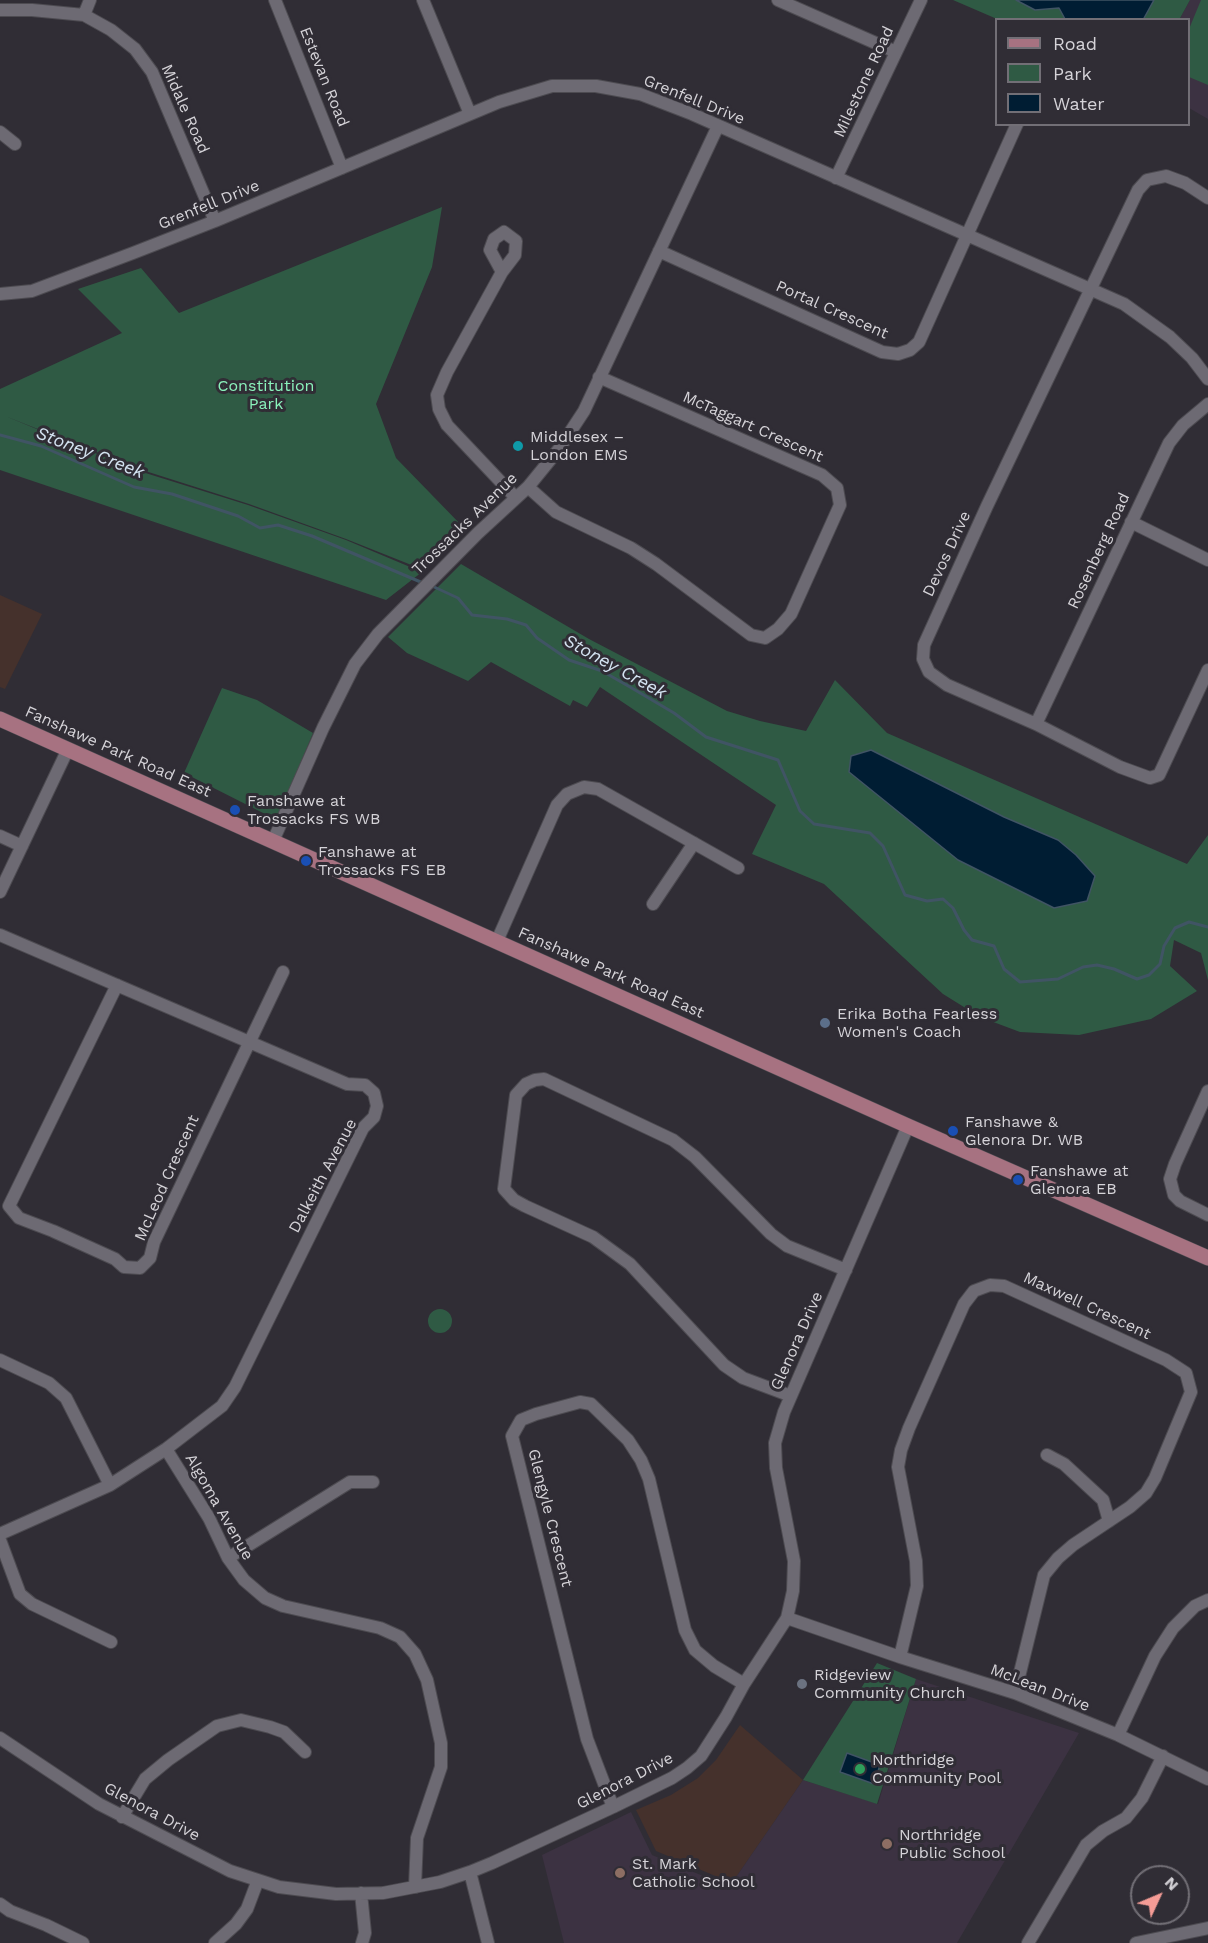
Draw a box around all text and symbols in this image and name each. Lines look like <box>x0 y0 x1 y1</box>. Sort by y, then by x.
legend <box>995 18 1190 126</box>
street label: Milestone Road <box>830 23 898 141</box>
street label: Estevan Road <box>295 24 353 130</box>
text: Road <box>1053 33 1097 54</box>
street label: Midale Road <box>157 61 213 157</box>
text: Park <box>1053 63 1092 84</box>
street label: Grenfell Drive <box>641 71 747 129</box>
text: Water <box>1053 93 1105 114</box>
street label: Grenfell Drive <box>156 176 262 234</box>
street label: Portal Crescent <box>773 277 891 343</box>
park label: Constitution Park <box>218 376 314 414</box>
street label: McTaggart Crescent <box>680 387 826 467</box>
water label: Stoney Creek <box>33 422 147 484</box>
place label: Middlesex – London EMS <box>530 427 628 465</box>
marker: Middlesex – London EMS <box>511 439 525 453</box>
street label: Trossacks Avenue <box>408 469 522 579</box>
street label: Rosenberg Road <box>1064 490 1134 612</box>
street label: Devos Drive <box>919 508 975 600</box>
water label: Stoney Creek <box>560 630 670 704</box>
street label: Fanshawe Park Road East <box>22 702 214 802</box>
place label: Fanshawe at Trossacks FS WB <box>247 791 380 829</box>
marker: Fanshawe at Trossacks FS WB <box>228 803 242 817</box>
place label: Fanshawe at Trossacks FS EB <box>318 842 446 880</box>
marker: Fanshawe at Trossacks FS EB <box>299 854 313 868</box>
street label: Fanshawe Park Road East <box>515 923 707 1023</box>
place label: Erika Botha Fearless Women's Coach <box>837 1004 997 1042</box>
marker: Erika Botha Fearless Women's Coach <box>818 1016 832 1030</box>
street label: McLeod Crescent <box>131 1112 203 1244</box>
place label: Fanshawe & Glenora Dr. WB <box>965 1112 1083 1150</box>
street label: Dalkeith Avenue <box>285 1116 361 1236</box>
marker: Fanshawe & Glenora Dr. WB <box>946 1124 960 1138</box>
place label: Fanshawe at Glenora EB <box>1030 1161 1128 1199</box>
marker: Fanshawe at Glenora EB <box>1011 1173 1025 1187</box>
street label: Maxwell Crescent <box>1020 1268 1154 1344</box>
street label: Glenora Drive <box>767 1289 827 1393</box>
street label: Glengyle Crescent <box>524 1447 576 1589</box>
street label: Algoma Avenue <box>181 1450 257 1564</box>
street label: McLean Drive <box>987 1660 1093 1716</box>
place label: Ridgeview Community Church <box>814 1665 965 1703</box>
marker: Ridgeview Community Church <box>795 1677 809 1691</box>
street label: Glenora Drive <box>573 1748 677 1814</box>
place label: Northridge Community Pool <box>872 1750 1001 1788</box>
marker: Northridge Community Pool <box>853 1762 867 1776</box>
street label: Glenora Drive <box>101 1779 203 1845</box>
place label: Northridge Public School <box>899 1825 1005 1863</box>
marker: Northridge Public School <box>880 1837 894 1851</box>
place label: St. Mark Catholic School <box>632 1854 755 1892</box>
north arrow <box>1130 1865 1190 1925</box>
marker: St. Mark Catholic School <box>613 1866 627 1880</box>
text: N <box>1161 1873 1183 1894</box>

